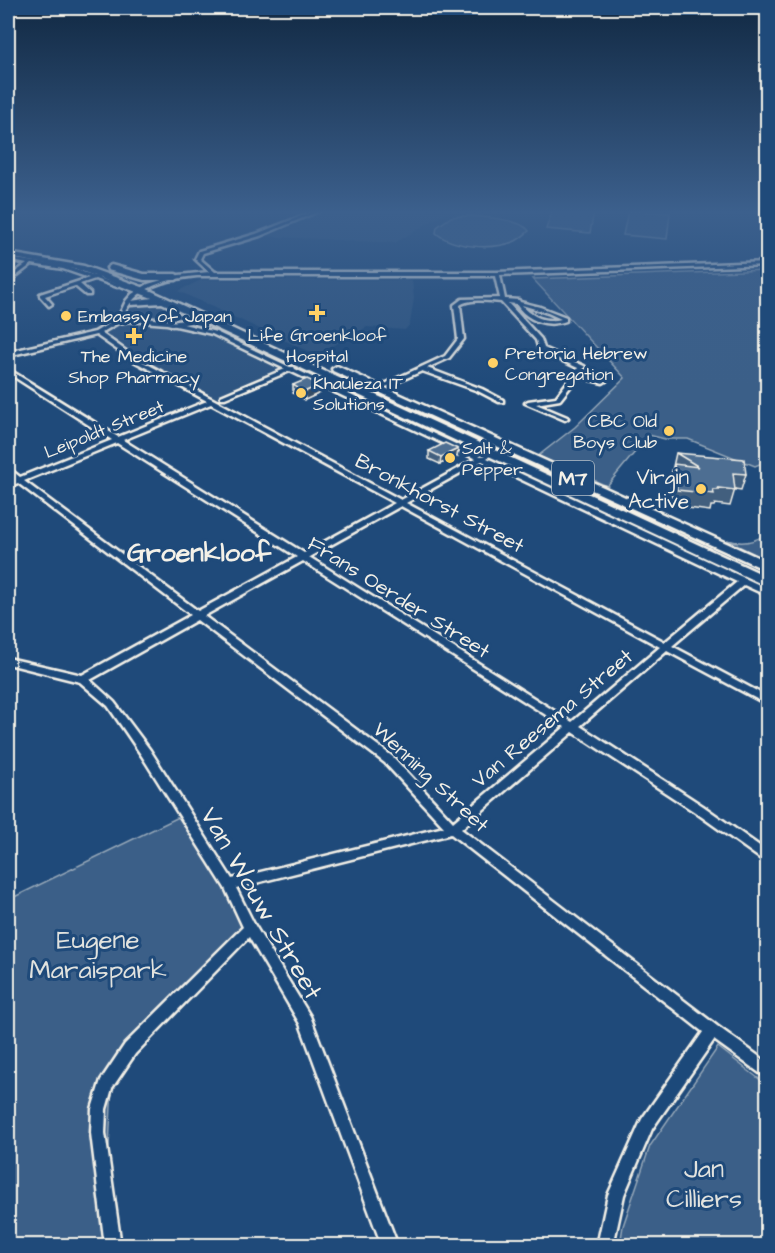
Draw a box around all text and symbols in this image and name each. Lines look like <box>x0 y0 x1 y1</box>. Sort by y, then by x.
place label: Embassy of Japan <box>78 304 232 330</box>
marker: Life Groenkloof Hospital <box>308 304 326 322</box>
marker: Embassy of Japan <box>59 309 73 323</box>
place label: Life Groenkloof Hospital <box>248 323 387 369</box>
marker: The Medicine Shop Pharmacy <box>127 329 141 343</box>
place label: Pretoria Hebrew Congregation <box>505 341 648 388</box>
place label: The Medicine Shop Pharmacy <box>68 344 200 391</box>
marker: Pretoria Hebrew Congregation <box>486 356 500 370</box>
place label: Khauleza IT Solutions <box>313 371 404 417</box>
marker: Khauleza IT Solutions <box>294 386 308 400</box>
street label: Leipoldt Street <box>41 394 168 465</box>
place label: CBC Old Boys Club <box>573 409 657 456</box>
marker: CBC Old Boys Club <box>662 424 676 438</box>
place label: Salt & Pepper <box>462 436 523 482</box>
street label: Bronkhorst Street <box>350 447 530 561</box>
marker: Salt & Pepper <box>443 451 457 465</box>
road number: M7 <box>552 461 594 495</box>
place label: Virgin Active <box>628 463 689 516</box>
marker: Virgin Active <box>694 482 708 496</box>
street label: Frans Oerder Street <box>302 529 496 666</box>
district label: Groenkloof <box>127 534 272 572</box>
street label: Van Reesema Street <box>465 642 640 795</box>
street label: Wenning Street <box>365 716 496 841</box>
street label: Van Wouw Street <box>191 801 331 1007</box>
park label: Eugene Maraispark <box>29 922 167 988</box>
park label: Jan Cilliers <box>666 1151 742 1217</box>

